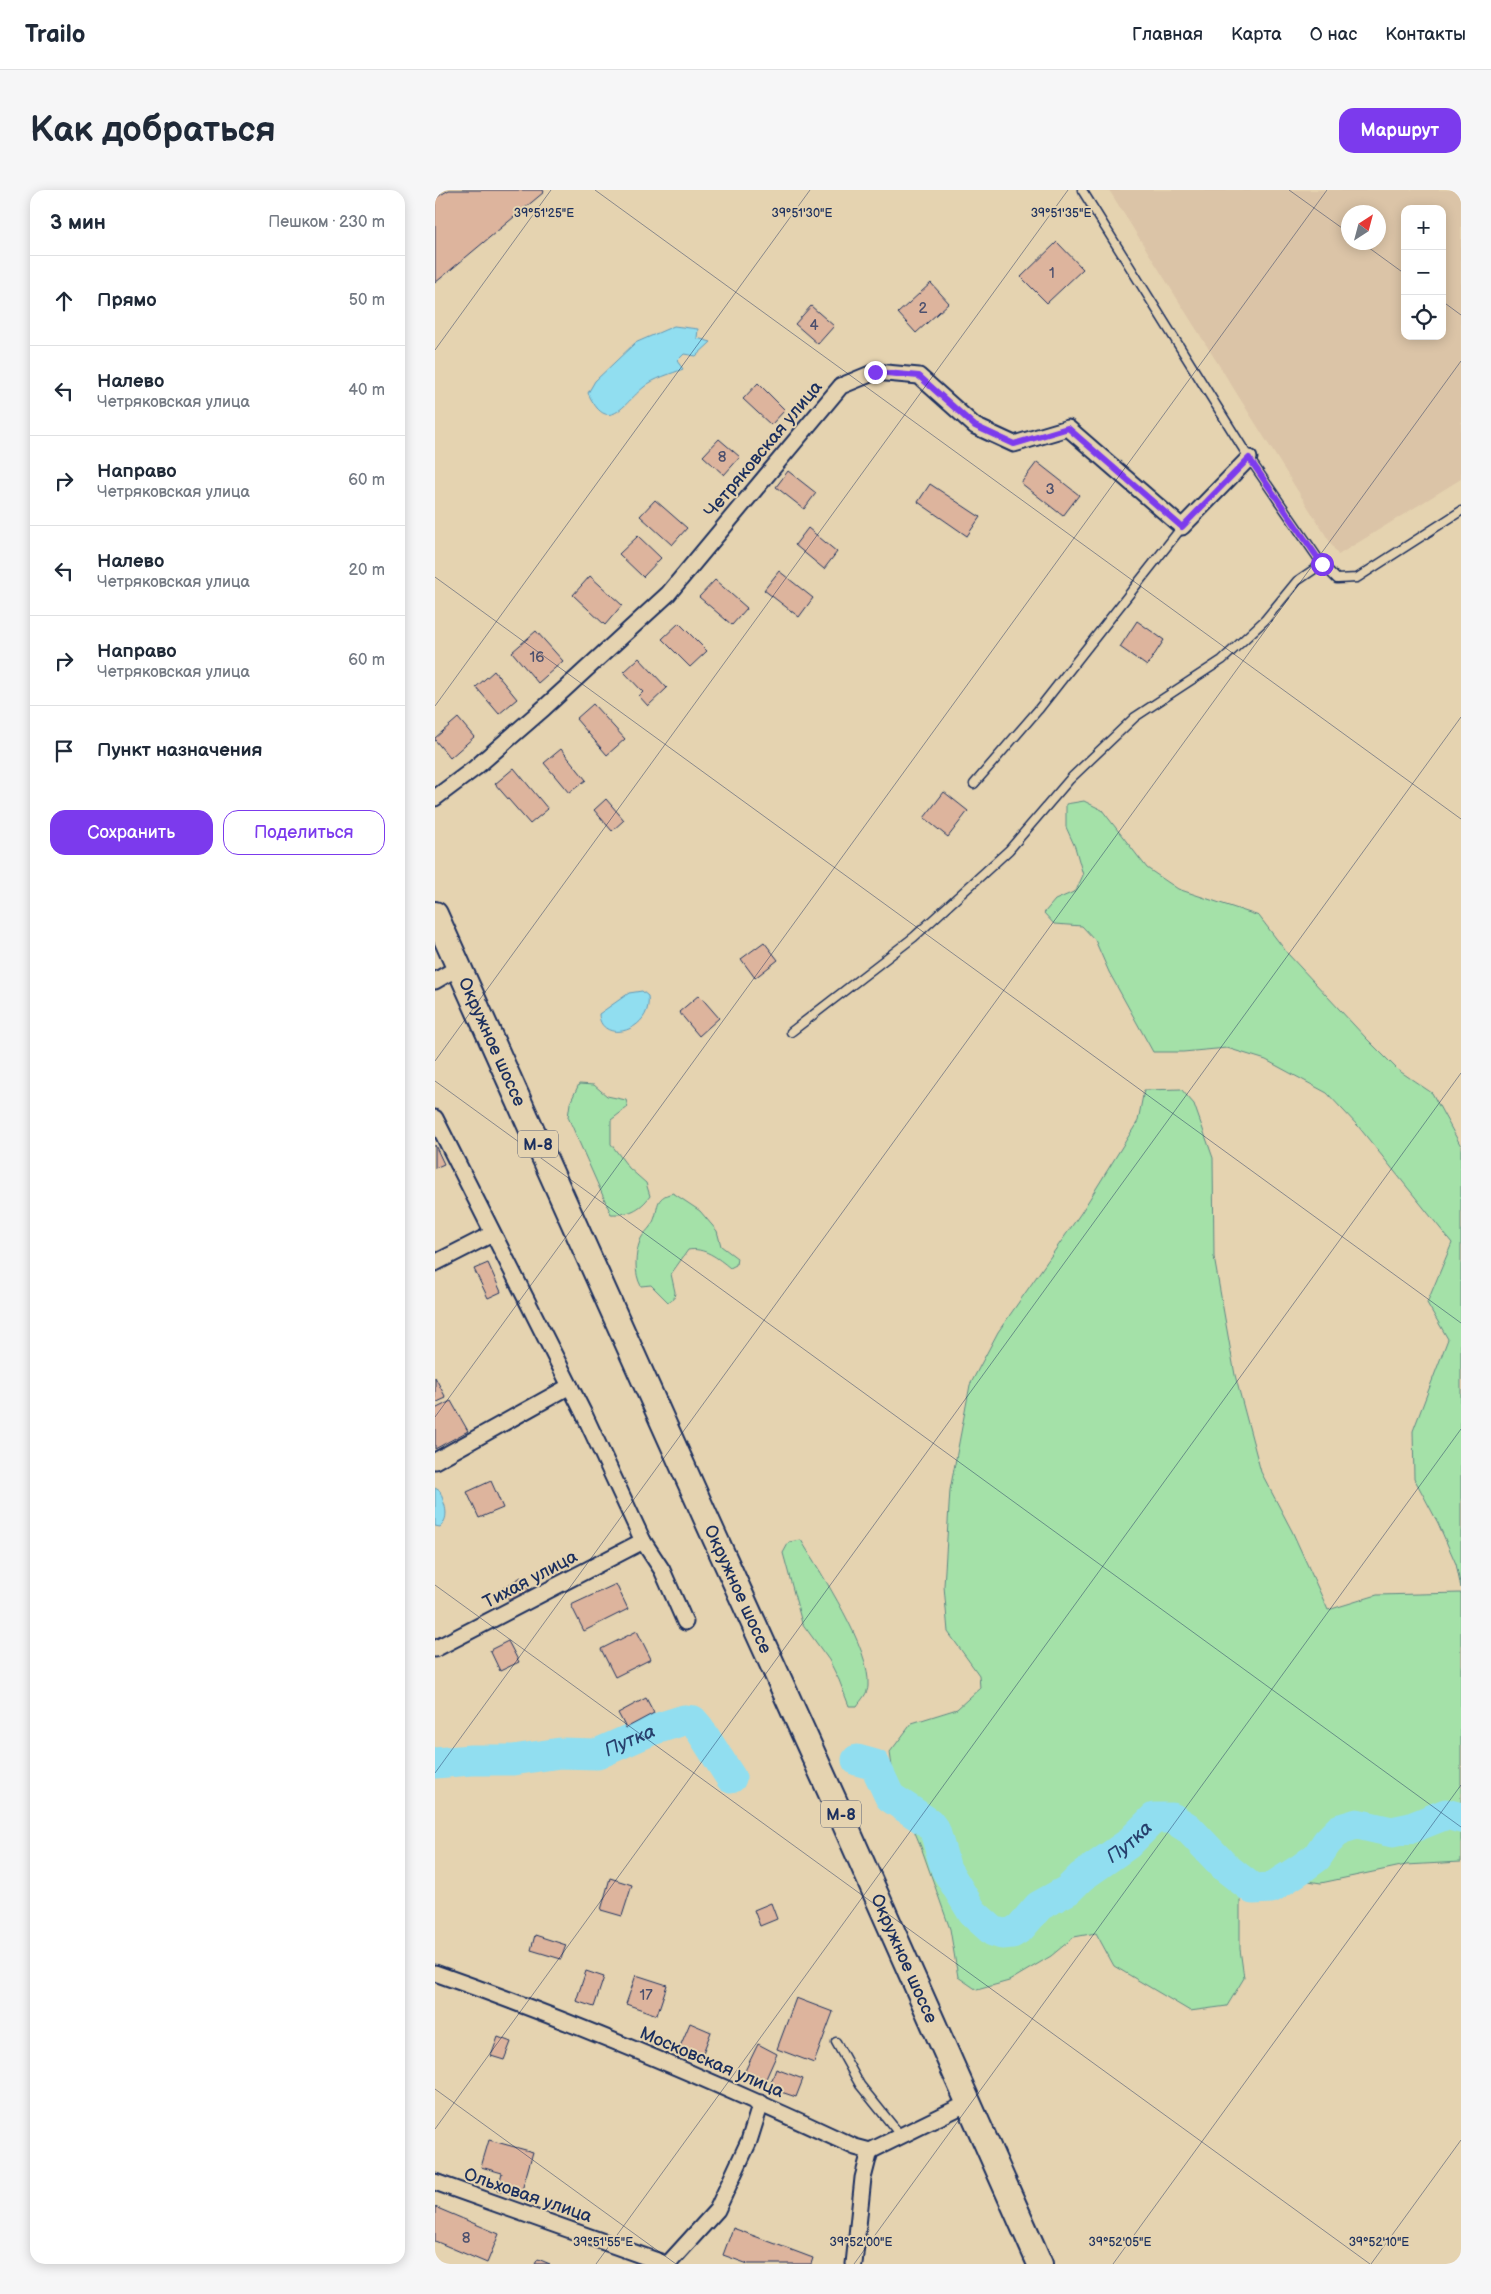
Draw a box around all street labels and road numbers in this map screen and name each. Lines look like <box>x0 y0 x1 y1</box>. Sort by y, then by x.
street label: Четряковская улица <box>700 376 827 522</box>
street label: Окружное шоссе <box>454 974 530 1110</box>
road number: М-8 <box>518 1131 558 1158</box>
street label: Окружное шоссе <box>699 1522 776 1657</box>
street label: Тихая улица <box>479 1546 581 1613</box>
road number: М-8 <box>821 1800 861 1828</box>
street label: Окружное шоссе <box>866 1891 942 2026</box>
street label: Московская улица <box>636 2023 787 2103</box>
street label: Ольховая улица <box>461 2164 595 2227</box>

